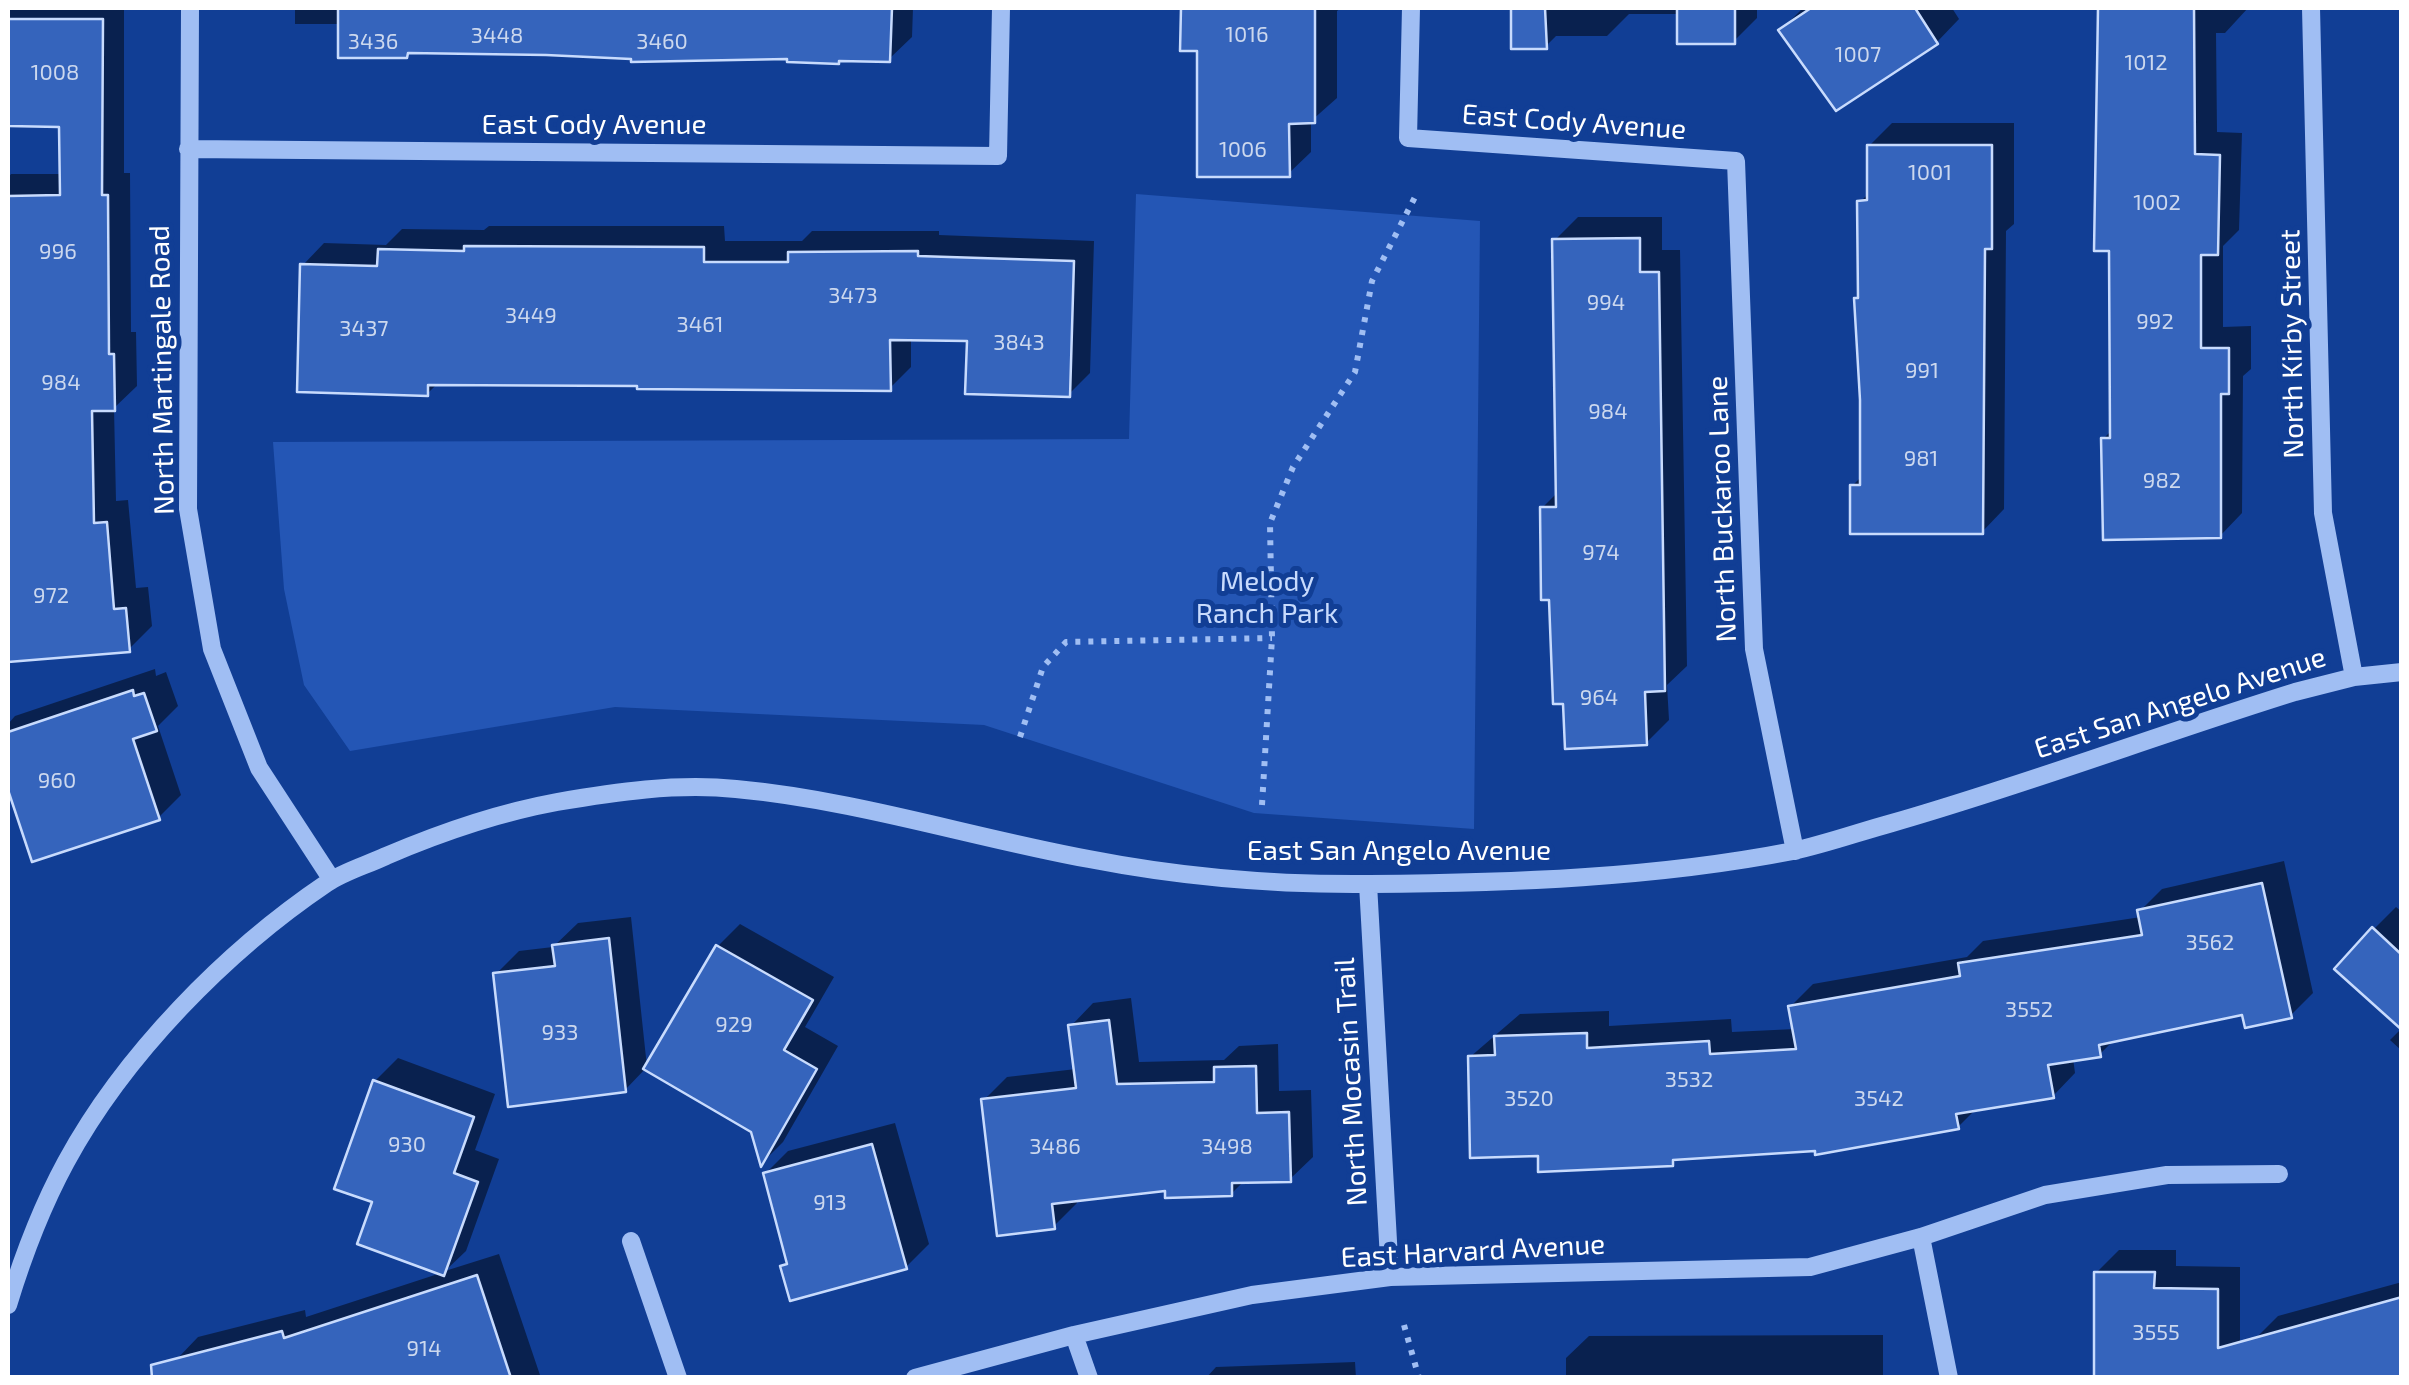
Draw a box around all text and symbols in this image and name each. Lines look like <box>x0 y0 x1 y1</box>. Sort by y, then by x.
house number: 1016 <box>1225 22 1269 48</box>
house number: 3448 <box>471 23 523 49</box>
house number: 3436 <box>348 29 398 55</box>
house number: 3460 <box>636 29 688 55</box>
house number: 1007 <box>1835 42 1881 68</box>
house number: 1012 <box>2124 50 2168 76</box>
house number: 1008 <box>31 60 79 86</box>
street label: East Cody Avenue <box>1461 97 1687 147</box>
street label: East Cody Avenue <box>482 108 706 142</box>
house number: 1006 <box>1219 137 1267 163</box>
house number: 1001 <box>1908 160 1952 186</box>
house number: 1002 <box>2133 190 2181 216</box>
street label: North Martingale Road <box>143 225 181 515</box>
street label: North Kirby Street <box>2273 229 2311 459</box>
house number: 996 <box>39 239 77 265</box>
house number: 3473 <box>828 283 878 309</box>
house number: 994 <box>1587 290 1625 316</box>
house number: 3449 <box>505 303 557 329</box>
house number: 992 <box>2136 309 2174 335</box>
house number: 3461 <box>676 312 724 338</box>
house number: 3437 <box>339 316 389 342</box>
house number: 3843 <box>993 330 1045 356</box>
house number: 991 <box>1905 358 1939 384</box>
house number: 984 <box>41 370 81 396</box>
street label: North Buckaroo Lane <box>1701 375 1743 643</box>
house number: 984 <box>1588 399 1628 425</box>
house number: 981 <box>1904 446 1938 472</box>
house number: 982 <box>2143 468 2181 494</box>
house number: 974 <box>1582 540 1620 566</box>
park label: Melody Ranch Park <box>1196 565 1338 631</box>
house number: 972 <box>33 583 69 609</box>
street label: East San Angelo Avenue <box>2030 640 2330 766</box>
house number: 964 <box>1580 685 1618 711</box>
house number: 960 <box>38 768 76 794</box>
street label: East San Angelo Avenue <box>1247 834 1551 868</box>
house number: 3562 <box>2186 930 2234 956</box>
street label: North Mocasin Trail <box>1328 957 1374 1207</box>
house number: 3552 <box>2005 997 2053 1023</box>
house number: 929 <box>715 1012 753 1038</box>
house number: 933 <box>541 1020 579 1046</box>
house number: 3532 <box>1665 1067 1713 1093</box>
house number: 3520 <box>1504 1086 1554 1112</box>
house number: 3542 <box>1854 1086 1904 1112</box>
house number: 930 <box>388 1132 426 1158</box>
house number: 3486 <box>1029 1134 1081 1160</box>
house number: 3498 <box>1201 1134 1253 1160</box>
house number: 913 <box>813 1190 847 1216</box>
street label: East Harvard Avenue <box>1340 1227 1606 1275</box>
house number: 3555 <box>2132 1320 2180 1346</box>
house number: 914 <box>407 1336 441 1362</box>

